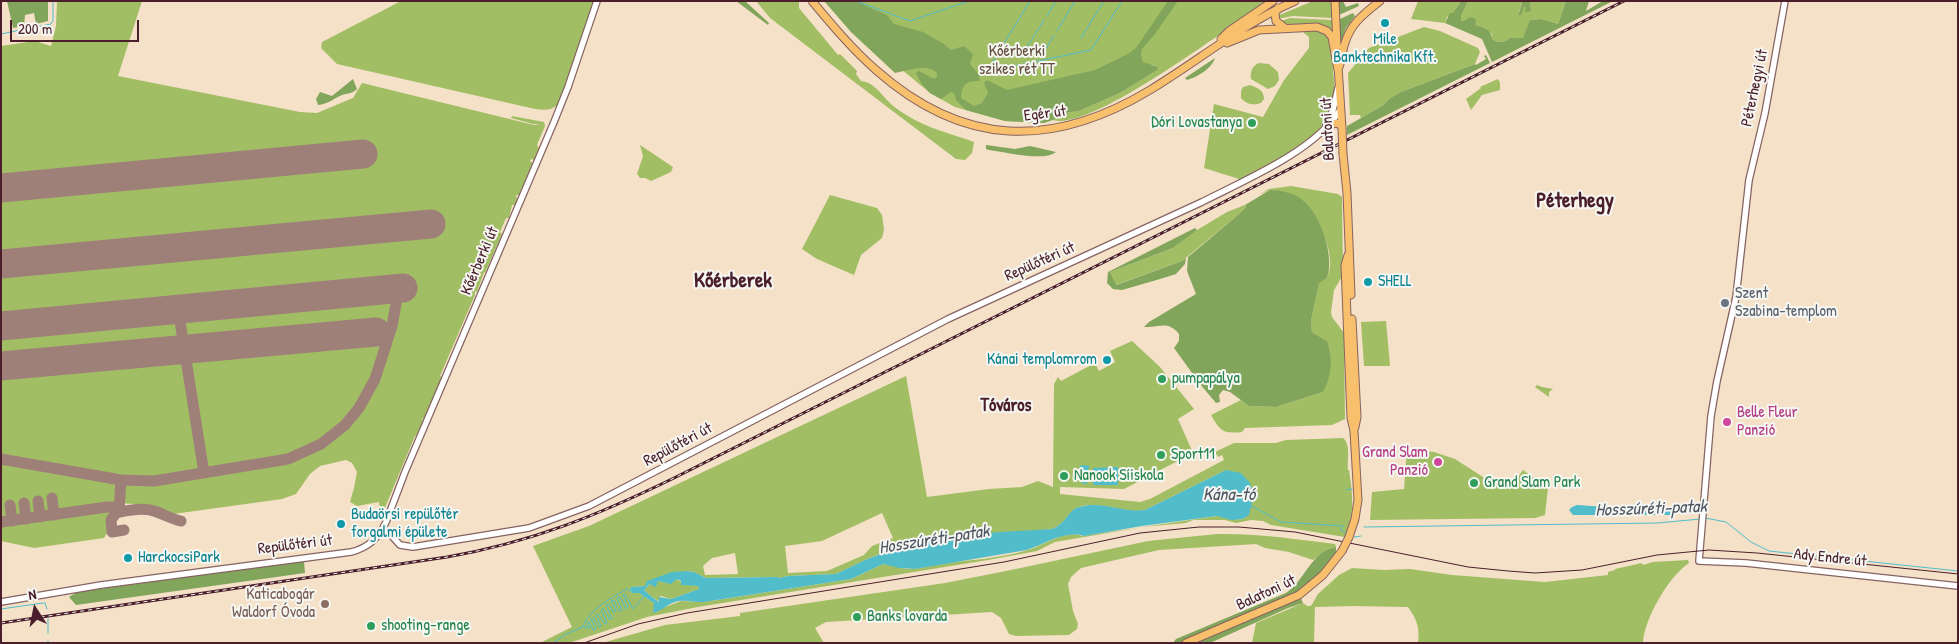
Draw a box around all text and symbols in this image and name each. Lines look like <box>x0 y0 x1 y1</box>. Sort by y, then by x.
scale bar <box>12 10 141 42</box>
marker: Mile Banktechnika Kft. <box>1379 17 1391 29</box>
text: 200 m <box>18 18 52 39</box>
place label: Mile Banktechnika Kft. <box>1333 30 1437 68</box>
park label: Kőérberki szikes rét TT <box>979 42 1055 80</box>
street label: Péterhegyi út <box>1737 48 1773 128</box>
street label: Balatoni út <box>1317 97 1339 161</box>
street label: Egér út <box>1023 102 1067 126</box>
place label: Dóri Lovastanya <box>1151 113 1242 133</box>
marker: Dóri Lovastanya <box>1246 117 1258 129</box>
district label: Péterhegy <box>1536 188 1614 214</box>
street label: Kőérberki út <box>457 224 503 298</box>
street label: Repülőtéri út <box>1002 238 1078 286</box>
district label: Kőérberek <box>694 268 772 294</box>
place label: SHELL <box>1378 272 1412 292</box>
marker: SHELL <box>1362 276 1374 288</box>
place label: Szent Szabina-templom <box>1735 284 1837 322</box>
marker: Szent Szabina-templom <box>1719 297 1731 309</box>
place label: Kánai templomrom <box>987 350 1097 370</box>
marker: Kánai templomrom <box>1101 354 1113 366</box>
place label: pumpapálya <box>1172 369 1240 389</box>
marker: pumpapálya <box>1156 373 1168 385</box>
district label: Tóváros <box>980 395 1032 417</box>
place label: Belle Fleur Panzió <box>1737 403 1798 441</box>
marker: Belle Fleur Panzió <box>1721 416 1733 428</box>
street label: Repülőtéri út <box>640 419 716 471</box>
place label: Grand Slam Panzió <box>1362 443 1428 481</box>
place label: Sport11 <box>1171 445 1215 465</box>
marker: Sport11 <box>1155 449 1167 461</box>
marker: Grand Slam Panzió <box>1432 456 1444 468</box>
place label: Nanook Síiskola <box>1074 466 1164 486</box>
marker: Nanook Síiskola <box>1058 470 1070 482</box>
place label: Grand Slam Park <box>1484 473 1580 493</box>
marker: Grand Slam Park <box>1468 477 1480 489</box>
water label: Kána-tó <box>1203 484 1255 506</box>
water label: Hosszúréti-patak <box>1595 496 1707 522</box>
place label: Budaörsi repülőtér forgalmi épülete <box>351 505 459 543</box>
marker: Budaörsi repülőtér forgalmi épülete <box>335 518 347 530</box>
water label: Hosszúréti-patak <box>877 521 991 559</box>
street label: Repülőtéri út <box>257 531 333 559</box>
street label: Ady Endre út <box>1793 545 1867 571</box>
place label: HarckocsiPark <box>138 548 220 568</box>
marker: HarckocsiPark <box>122 552 134 564</box>
street label: Balatoni út <box>1233 571 1299 615</box>
north arrow <box>10 584 60 634</box>
text: N <box>27 584 38 604</box>
place label: Katicabogár Waldorf Óvoda <box>232 585 315 623</box>
marker: Katicabogár Waldorf Óvoda <box>319 598 331 610</box>
place label: Banks lovarda <box>867 607 947 627</box>
marker: Banks lovarda <box>851 611 863 623</box>
place label: shooting-range <box>381 616 470 636</box>
marker: shooting-range <box>365 620 377 632</box>

